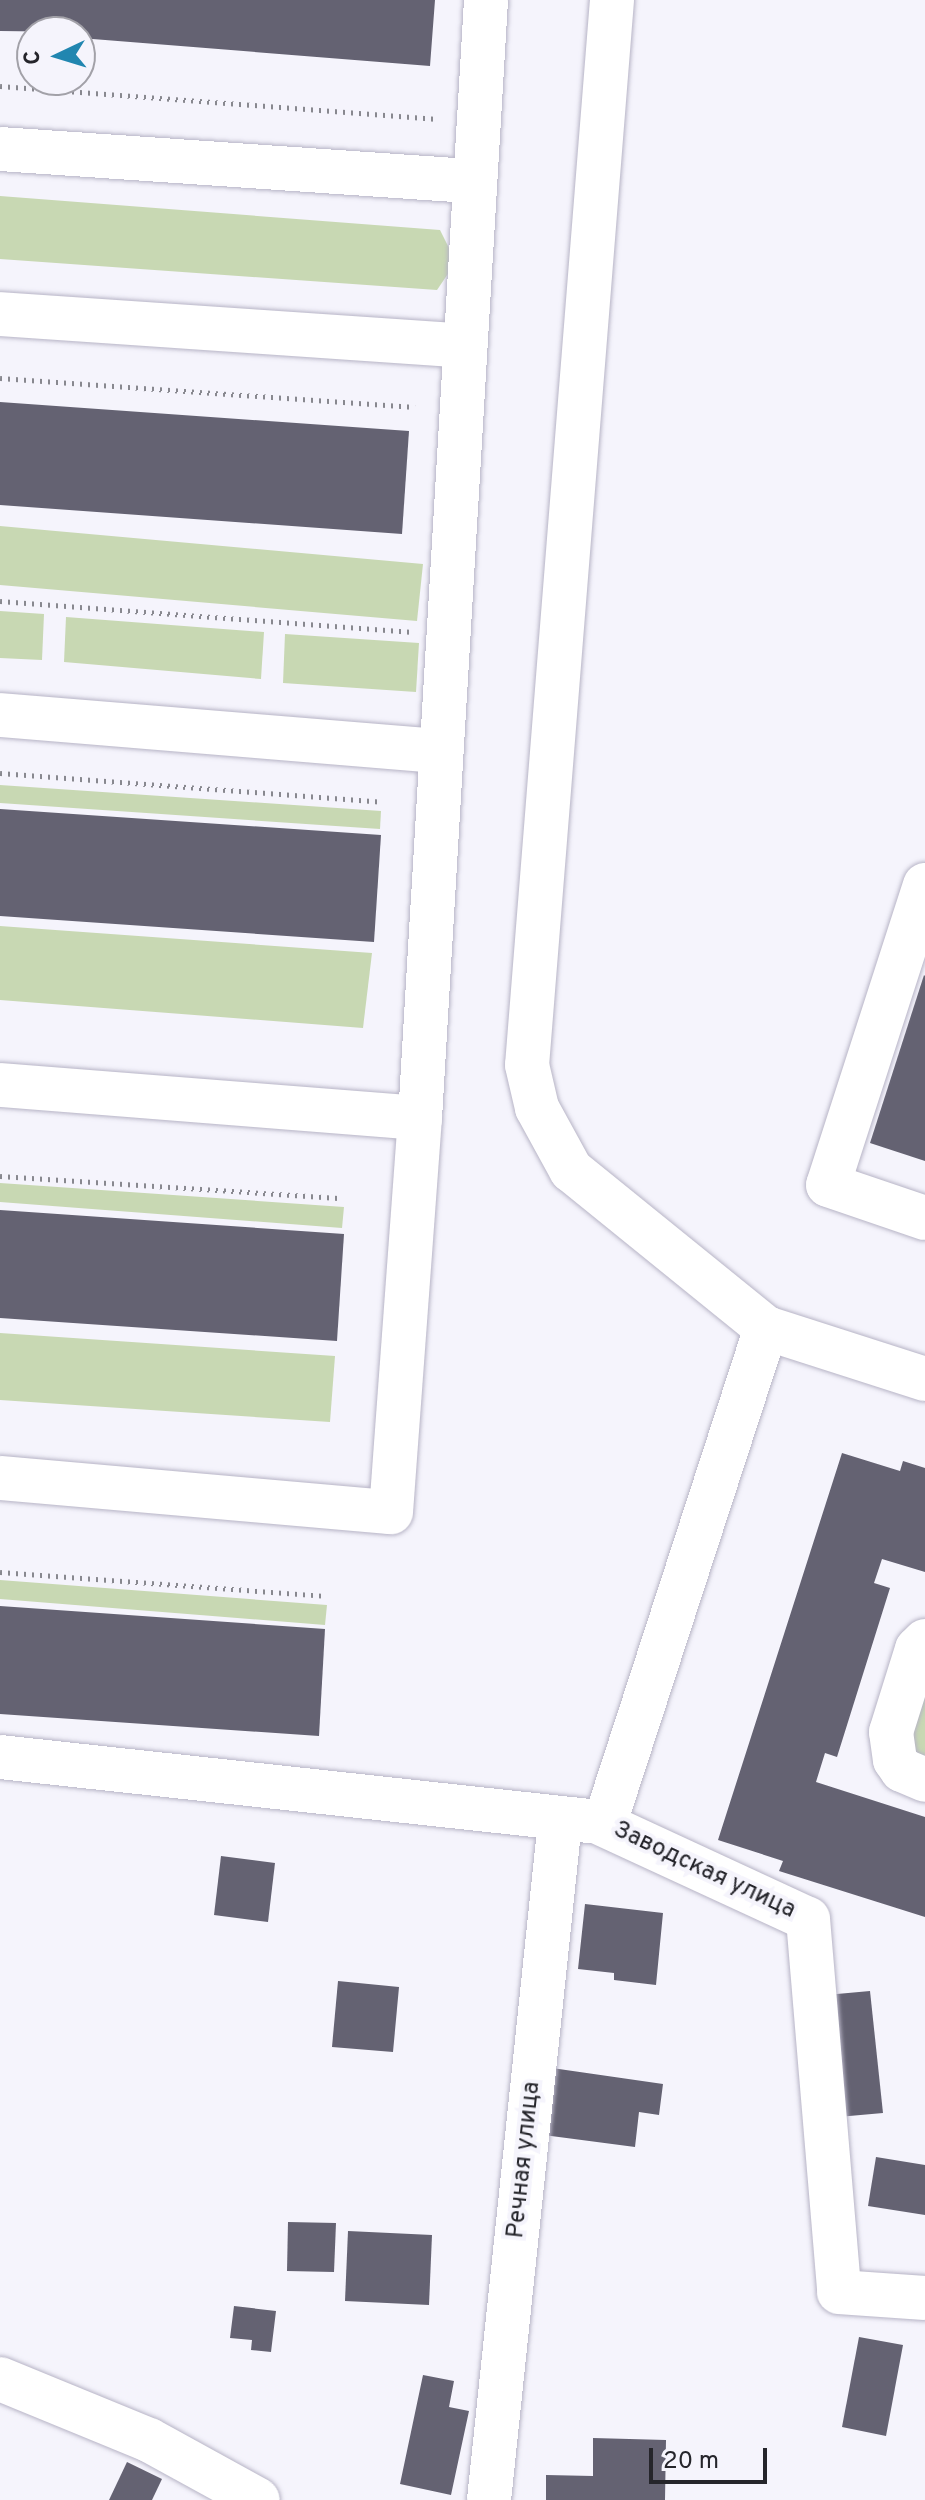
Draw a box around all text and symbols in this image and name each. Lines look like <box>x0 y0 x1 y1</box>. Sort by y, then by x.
north arrow <box>16 16 96 96</box>
text: С <box>20 50 48 66</box>
street label: Заводская улица <box>608 1816 800 1926</box>
street label: Речная улица <box>502 2080 548 2240</box>
scale bar <box>653 2432 771 2482</box>
text: 20 m <box>663 2447 719 2477</box>

